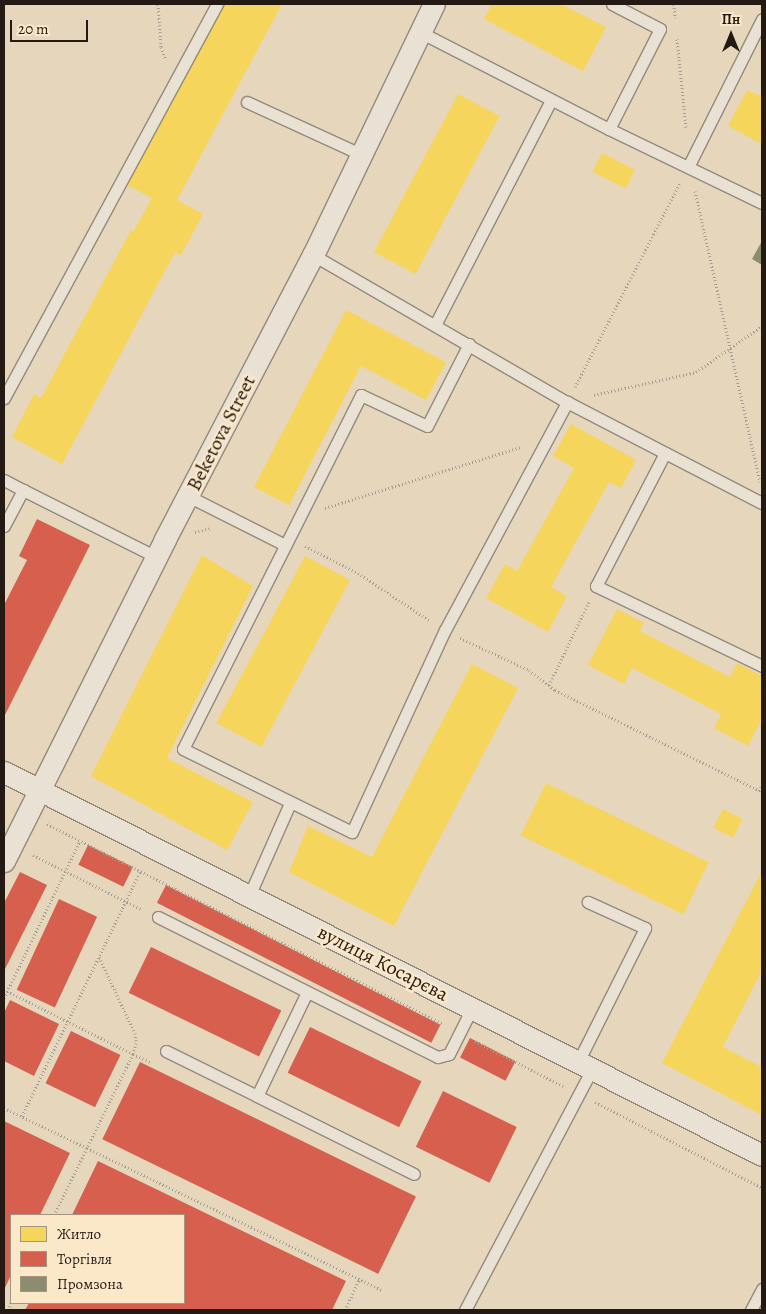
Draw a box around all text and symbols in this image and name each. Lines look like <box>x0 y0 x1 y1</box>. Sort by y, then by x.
scale bar <box>12 10 90 42</box>
north arrow <box>706 10 756 60</box>
text: Пн <box>722 10 740 29</box>
text: 20 m <box>18 19 49 39</box>
street label: Beketova Street <box>182 371 260 495</box>
street label: вулиця Косарєва <box>314 920 452 1006</box>
legend <box>10 1214 185 1304</box>
text: Житло <box>57 1224 101 1244</box>
text: Торгівля <box>57 1249 112 1269</box>
text: Промзона <box>57 1274 123 1294</box>

